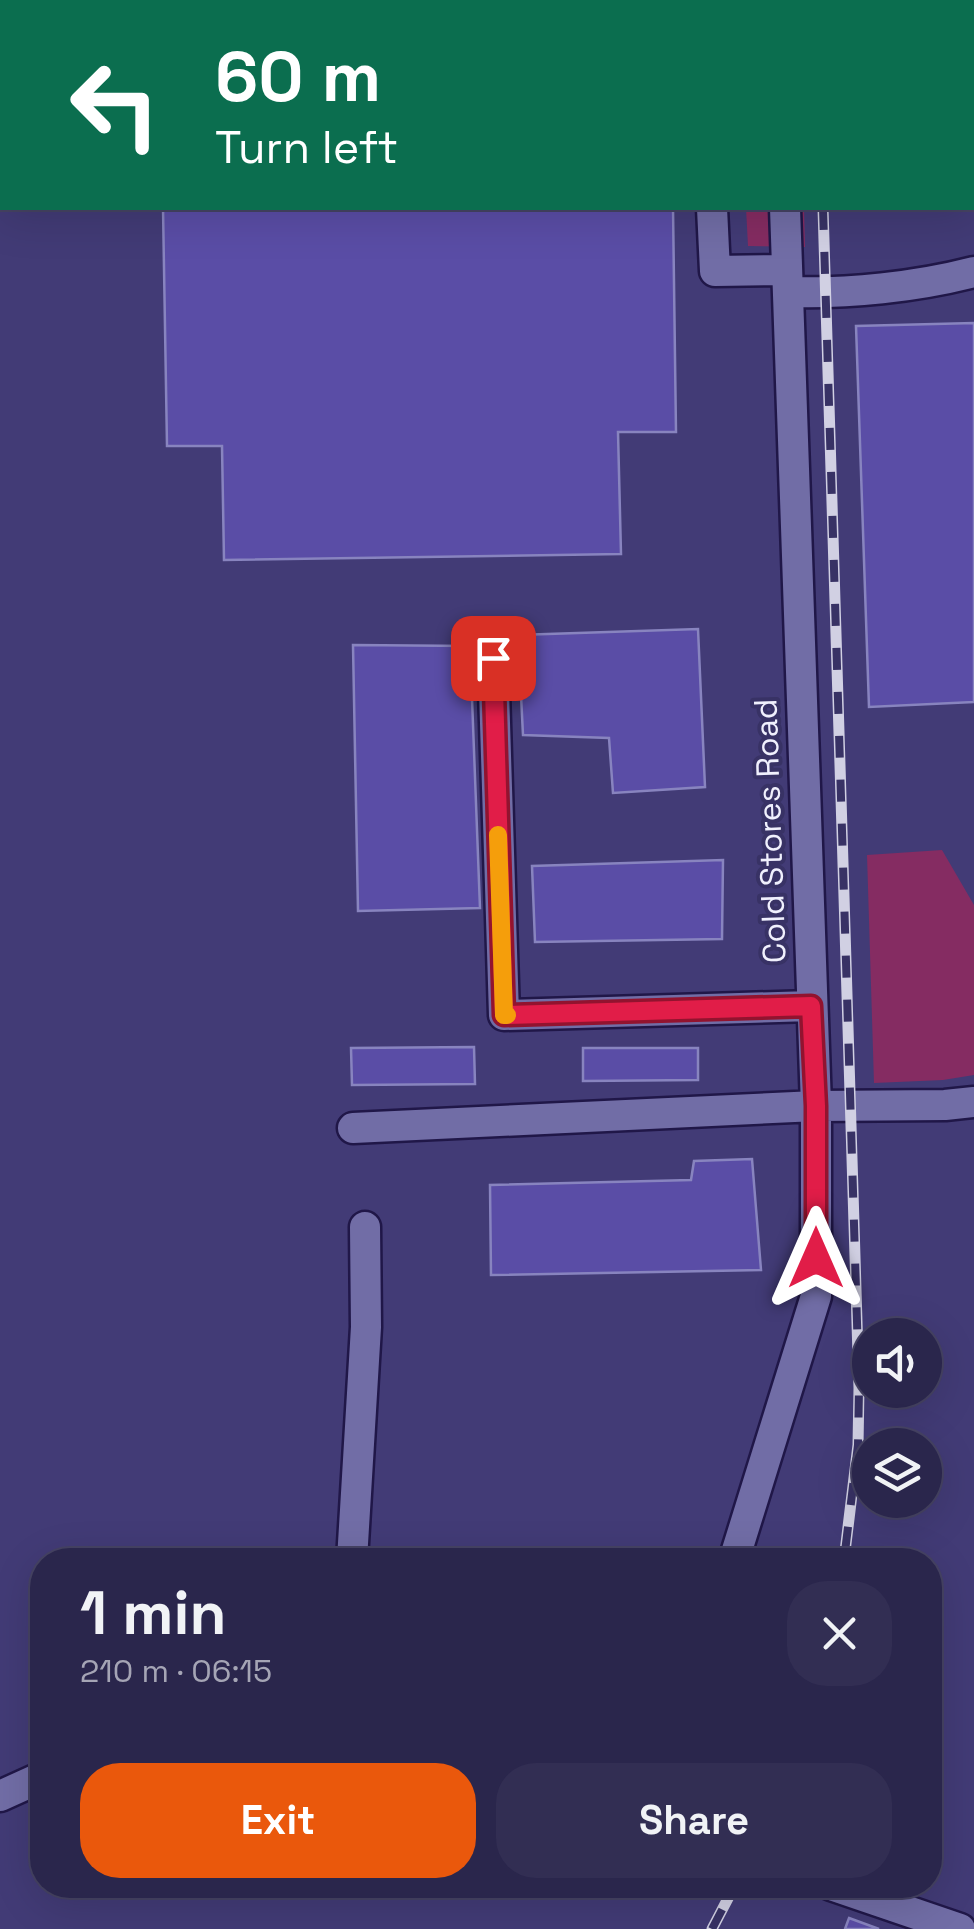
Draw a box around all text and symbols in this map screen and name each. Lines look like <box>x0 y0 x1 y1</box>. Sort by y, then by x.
text: 60 m <box>215 32 381 121</box>
icon: left <box>50 40 180 170</box>
text: Turn left <box>215 119 398 176</box>
pin <box>451 616 536 701</box>
icon: arrive <box>466 631 521 686</box>
street label: Cold Stores Road <box>745 698 795 964</box>
position arrow <box>764 1206 868 1310</box>
map controls <box>852 1318 942 1518</box>
button: sound <box>852 1318 942 1408</box>
button: layers <box>852 1428 942 1518</box>
text: 1 min <box>80 1575 227 1652</box>
button: close <box>787 1581 892 1686</box>
text: 210 m · 06:15 <box>80 1651 272 1691</box>
button: Exit <box>80 1763 476 1878</box>
button: Share <box>496 1763 892 1878</box>

